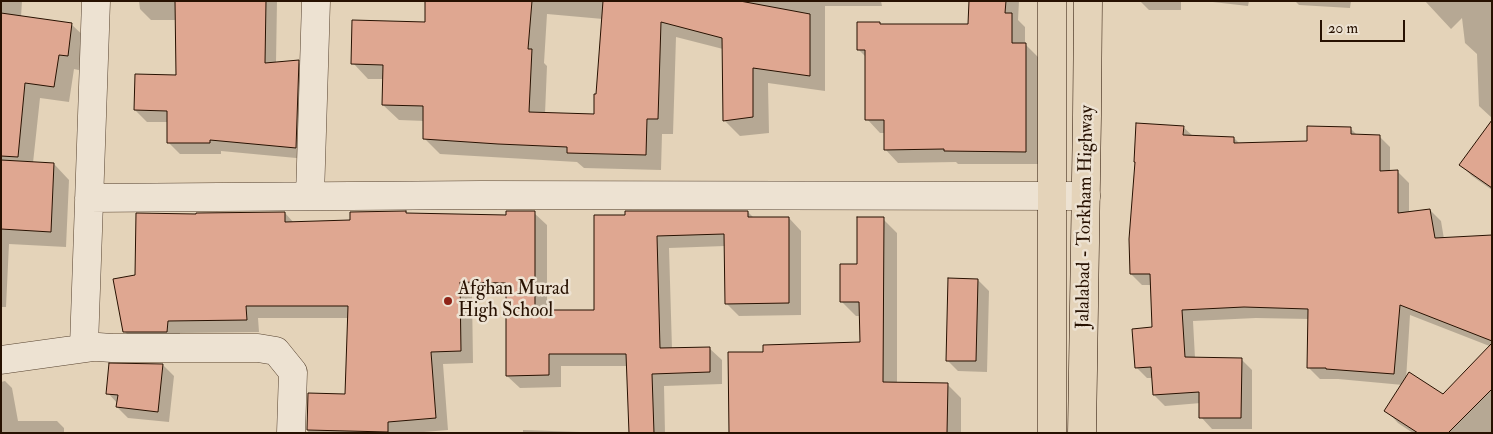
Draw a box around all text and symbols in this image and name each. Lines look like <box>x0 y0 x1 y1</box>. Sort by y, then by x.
scale bar <box>1323 10 1408 42</box>
text: 20 m <box>1328 19 1358 38</box>
street label: Jalalabad - Torkham Highway <box>1073 105 1099 329</box>
place label: Afghan Murad High School <box>458 279 569 323</box>
marker: Afghan Murad High School <box>442 295 454 307</box>

